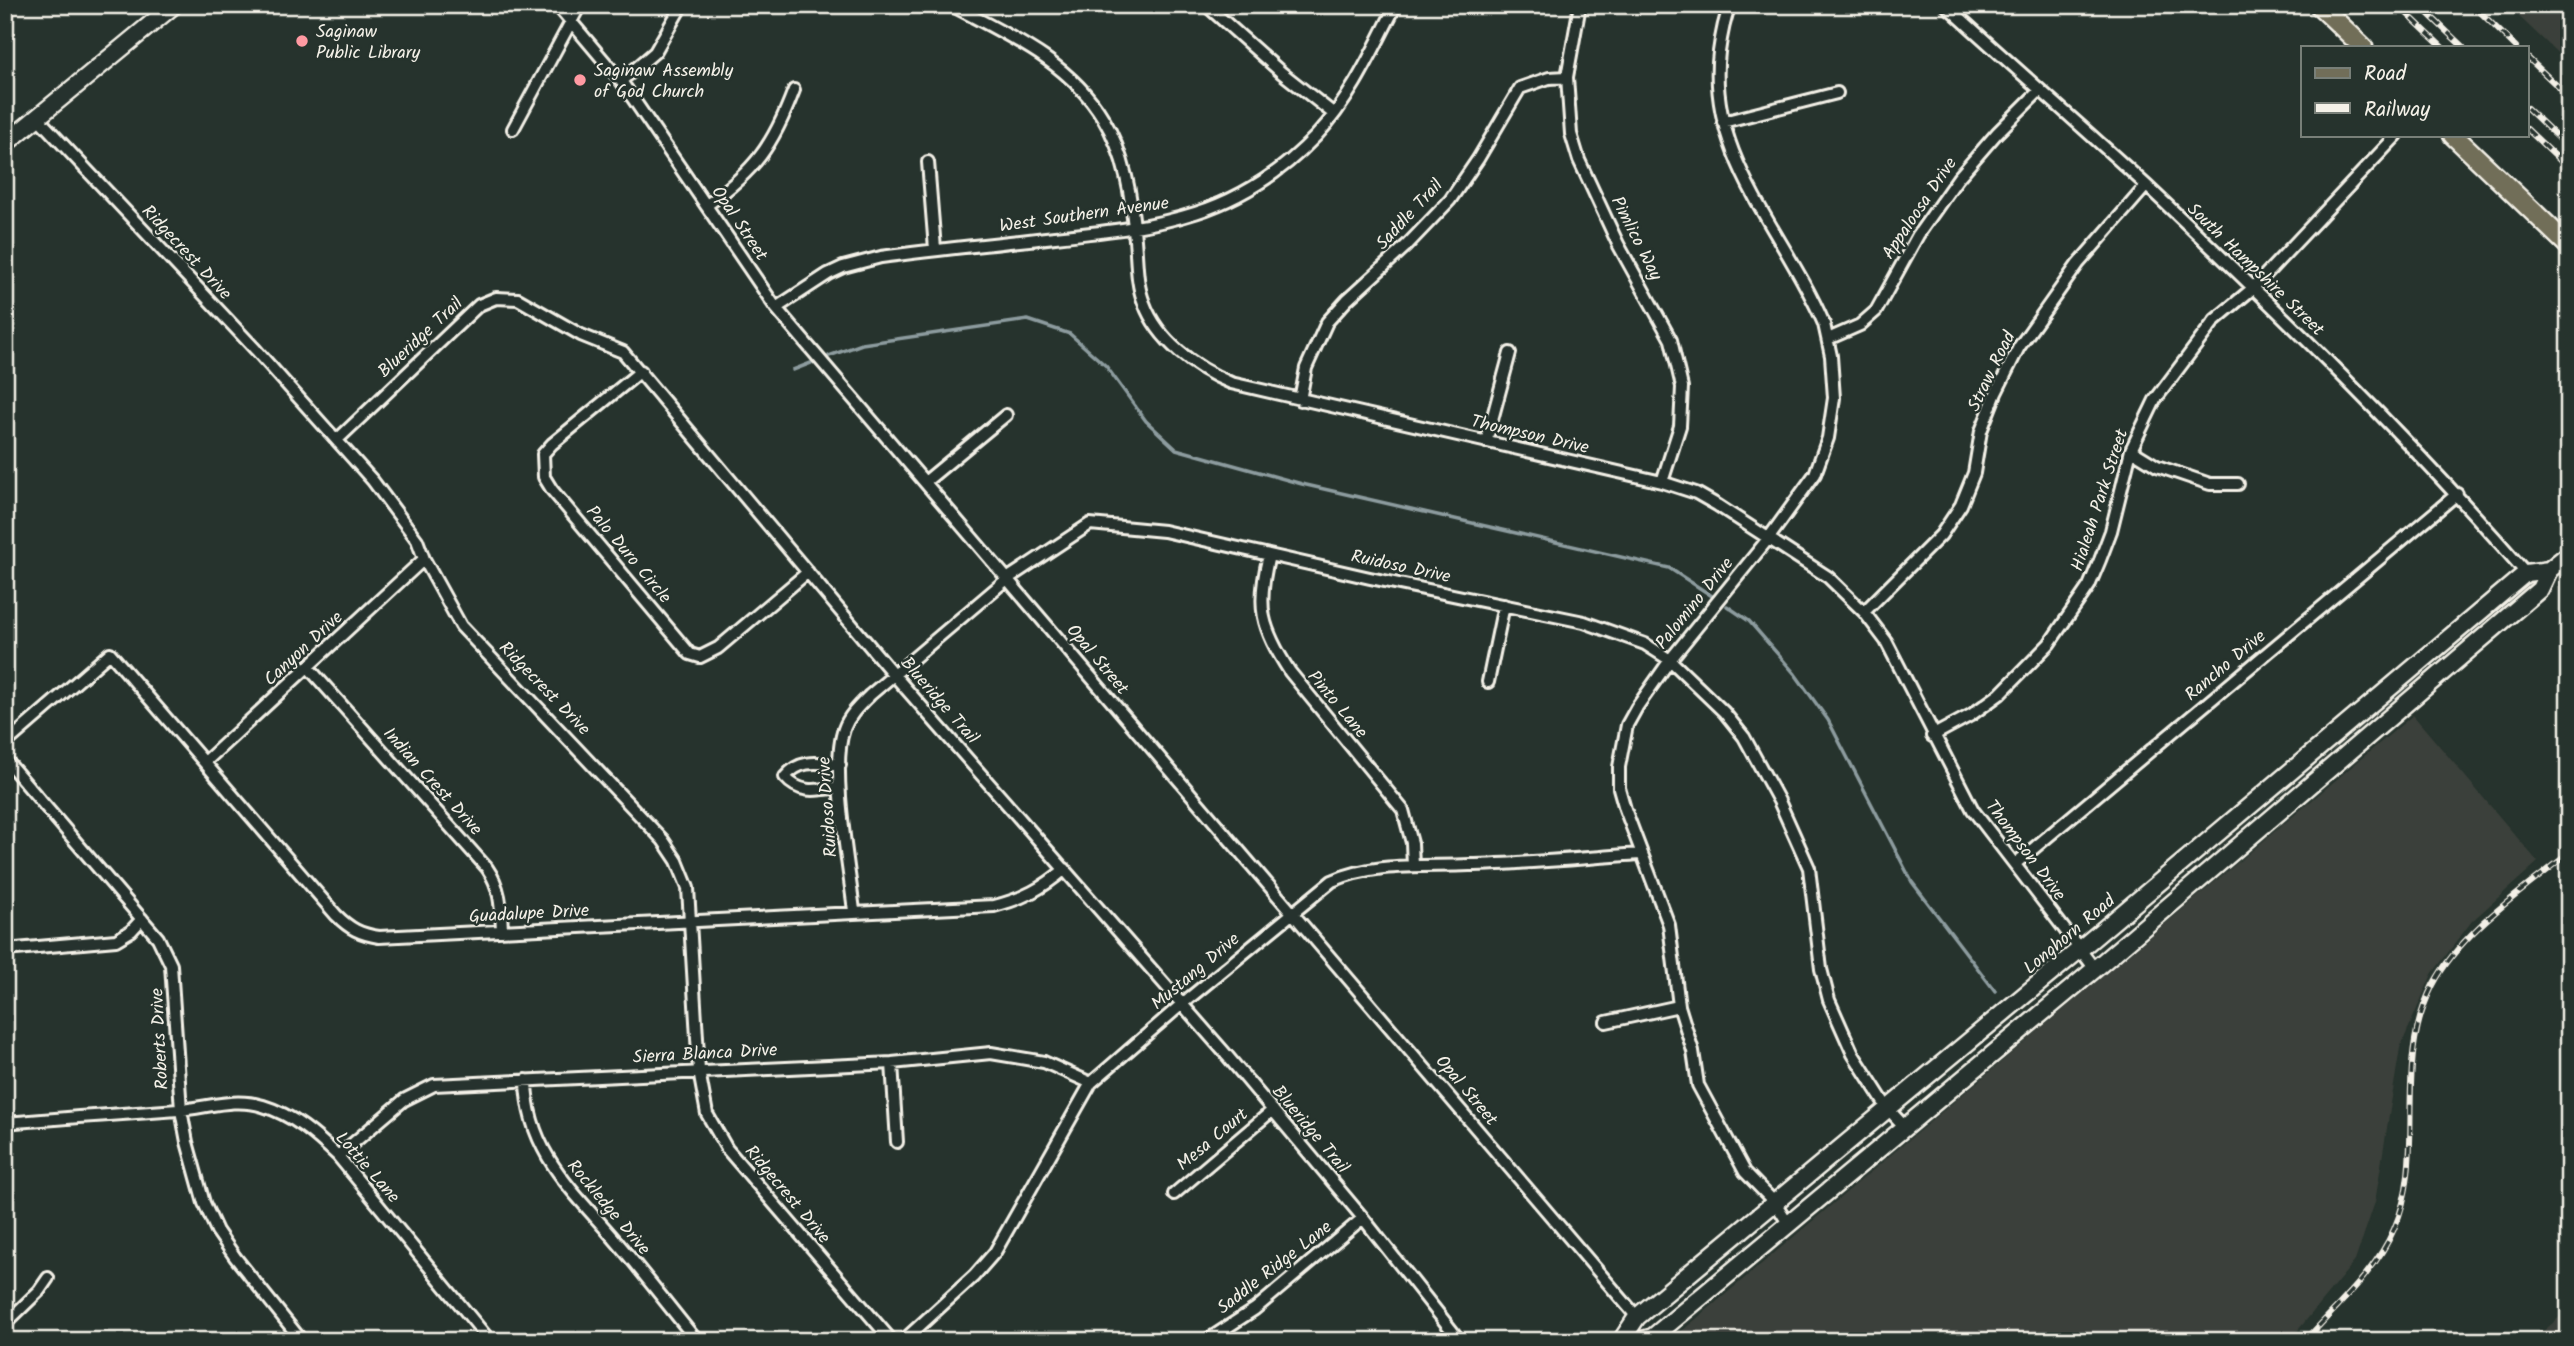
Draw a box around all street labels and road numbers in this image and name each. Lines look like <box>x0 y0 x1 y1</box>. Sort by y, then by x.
street label: Appaloosa Drive <box>1875 152 1965 266</box>
street label: Saddle Trail <box>1369 172 1451 257</box>
street label: Opal Street <box>703 180 775 268</box>
street label: West Southern Avenue <box>998 189 1171 242</box>
street label: Pimlico Way <box>1602 191 1670 286</box>
street label: South Hampshire Street <box>2179 196 2331 344</box>
street label: Ridgecrest Drive <box>134 199 238 307</box>
street label: Blueridge Trail <box>371 290 471 386</box>
street label: Straw Road <box>1960 326 2025 417</box>
street label: Thompson Drive <box>1468 408 1592 463</box>
street label: Hialeah Park Street <box>2064 425 2137 575</box>
street label: Palo Duro Circle <box>578 499 678 611</box>
street label: Ruidoso Drive <box>1348 543 1453 592</box>
street label: Palomino Drive <box>1649 551 1742 657</box>
street label: Canyon Drive <box>258 604 350 694</box>
street label: Opal Street <box>1058 618 1136 703</box>
street label: Rancho Drive <box>2179 623 2273 709</box>
street label: Ridgecrest Drive <box>491 635 597 743</box>
street label: Blueridge Trail <box>892 651 986 752</box>
street label: Pinto Lane <box>1299 664 1374 746</box>
street label: Indian Crest Drive <box>375 721 489 843</box>
street label: Ruidoso Drive <box>811 755 846 858</box>
street label: Thompson Drive <box>1977 794 2073 908</box>
street label: Longhorn Road <box>2017 887 2123 983</box>
street label: Guadalupe Drive <box>468 897 590 932</box>
street label: Mustang Drive <box>1145 926 1247 1018</box>
street label: Roberts Drive <box>143 987 178 1090</box>
street label: Sierra Blanca Drive <box>632 1036 778 1073</box>
street label: Opal Street <box>1427 1049 1505 1134</box>
street label: Blueridge Trail <box>1264 1079 1356 1181</box>
street label: Mesa Court <box>1171 1101 1256 1179</box>
street label: Lottie Lane <box>327 1125 407 1211</box>
street label: Ridgecrest Drive <box>737 1139 837 1251</box>
street label: Rockledge Drive <box>559 1153 657 1262</box>
street label: Saddle Ridge Lane <box>1211 1214 1339 1322</box>

